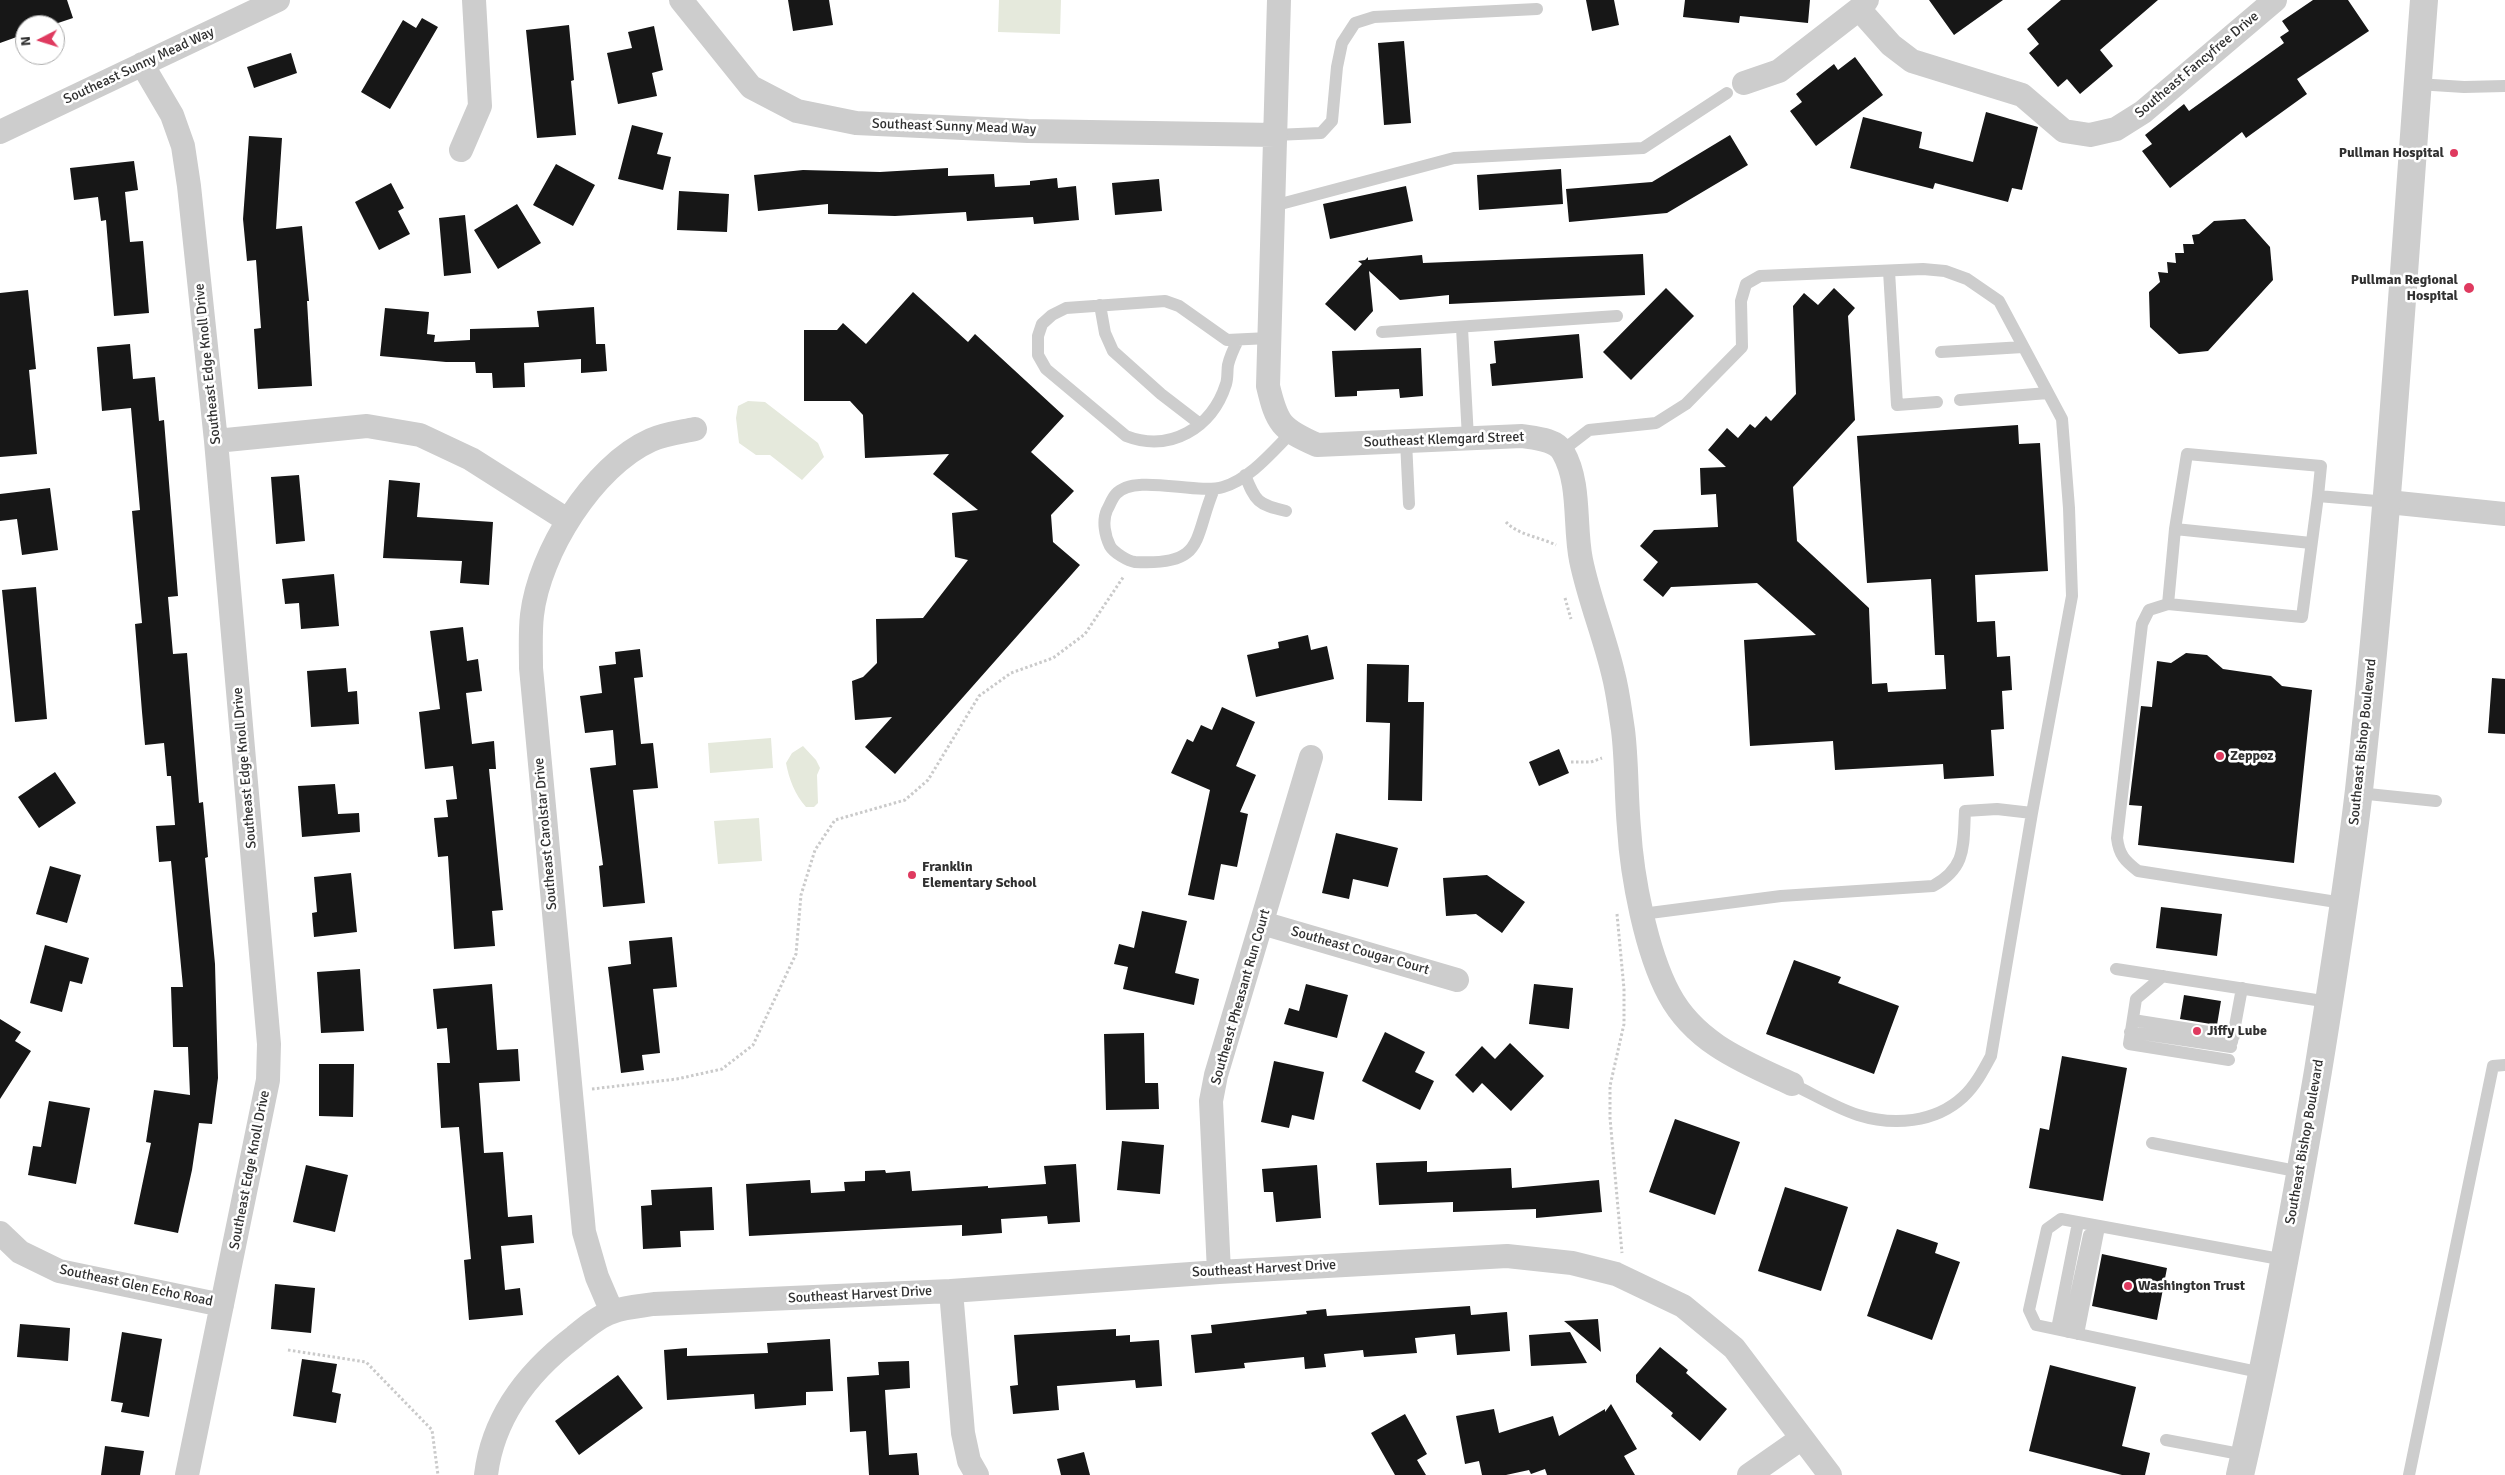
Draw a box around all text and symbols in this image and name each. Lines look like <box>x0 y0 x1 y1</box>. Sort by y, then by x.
street label: Southeast Fancyfree Drive <box>2132 8 2262 122</box>
north arrow <box>15 15 65 65</box>
street label: Southeast Sunny Mead Way <box>61 24 217 108</box>
text: N <box>17 36 34 47</box>
street label: Southeast Sunny Mead Way <box>872 116 1036 138</box>
place label: Pullman Hospital <box>2339 145 2444 161</box>
marker: Pullman Hospital <box>2448 147 2460 159</box>
place label: Pullman Regional Hospital <box>2351 272 2458 304</box>
marker: Pullman Regional Hospital <box>2462 281 2476 295</box>
street label: Southeast Edge Knoll Drive <box>191 283 225 445</box>
street label: Southeast Klemgard Street <box>1364 429 1524 451</box>
street label: Southeast Bishop Boulevard <box>2346 658 2380 826</box>
street label: Southeast Edge Knoll Drive <box>230 687 260 849</box>
place label: Zeppoz <box>2230 748 2273 764</box>
marker: Zeppoz <box>2214 750 2226 762</box>
street label: Southeast Carolstar Drive <box>531 757 561 911</box>
place label: Franklin Elementary School <box>922 859 1037 892</box>
marker: Franklin Elementary School <box>906 869 918 881</box>
street label: Southeast Pheasant Run Court <box>1208 907 1274 1087</box>
street label: Southeast Cougar Court <box>1289 923 1431 979</box>
place label: Jiffy Lube <box>2207 1023 2267 1039</box>
marker: Jiffy Lube <box>2191 1025 2203 1037</box>
street label: Southeast Bishop Boulevard <box>2282 1058 2328 1226</box>
street label: Southeast Edge Knoll Drive <box>226 1089 274 1251</box>
street label: Southeast Harvest Drive <box>1192 1257 1336 1281</box>
street label: Southeast Glen Echo Road <box>58 1262 214 1310</box>
place label: Washington Trust <box>2138 1278 2245 1294</box>
marker: Washington Trust <box>2122 1280 2134 1292</box>
street label: Southeast Harvest Drive <box>788 1283 932 1307</box>

